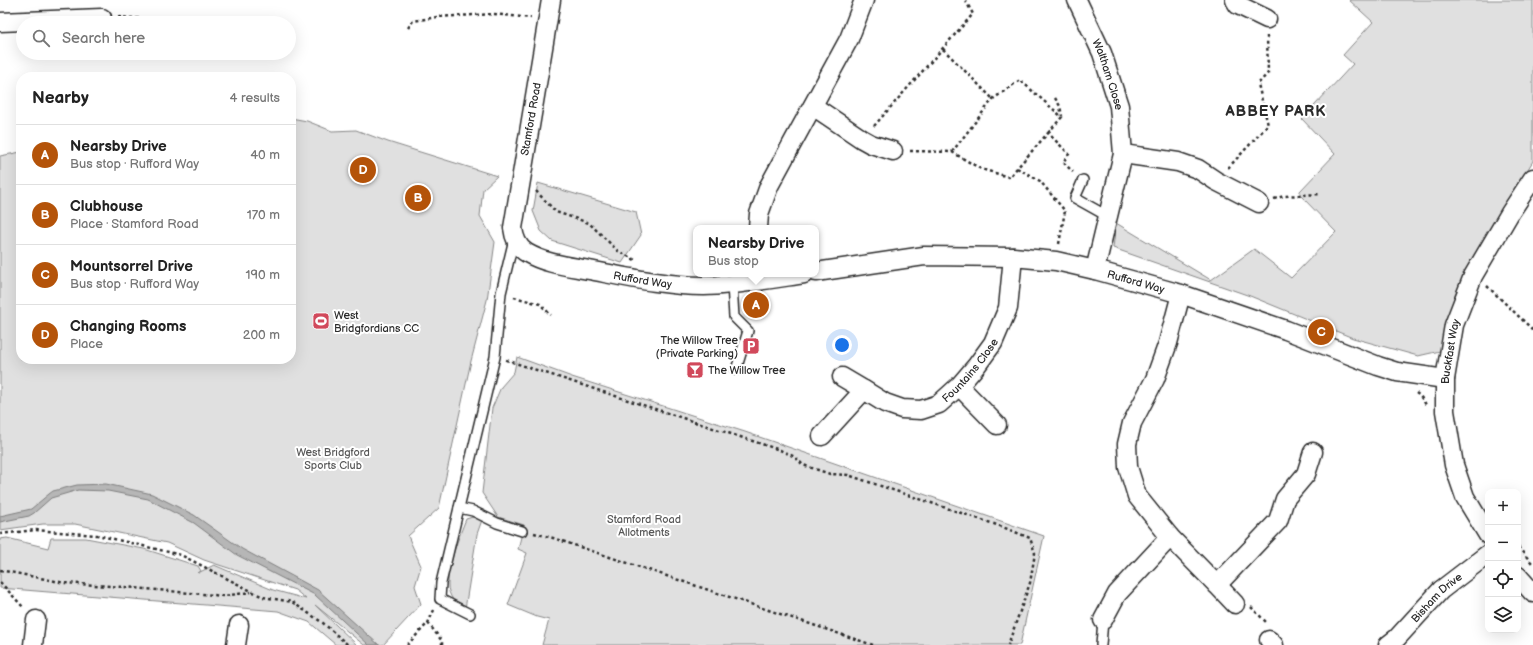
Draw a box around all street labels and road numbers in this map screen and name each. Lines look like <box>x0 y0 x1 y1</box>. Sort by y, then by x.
street label: Waltham Close <box>1090 37 1126 111</box>
street label: Stamford Road <box>518 81 544 157</box>
street label: Rufford Way <box>1106 267 1166 296</box>
street label: Rufford Way <box>612 268 673 291</box>
street label: Buckfast Way <box>1439 317 1462 384</box>
street label: Fountains Close <box>939 336 1001 405</box>
street label: Bisham Drive <box>1408 570 1465 625</box>

